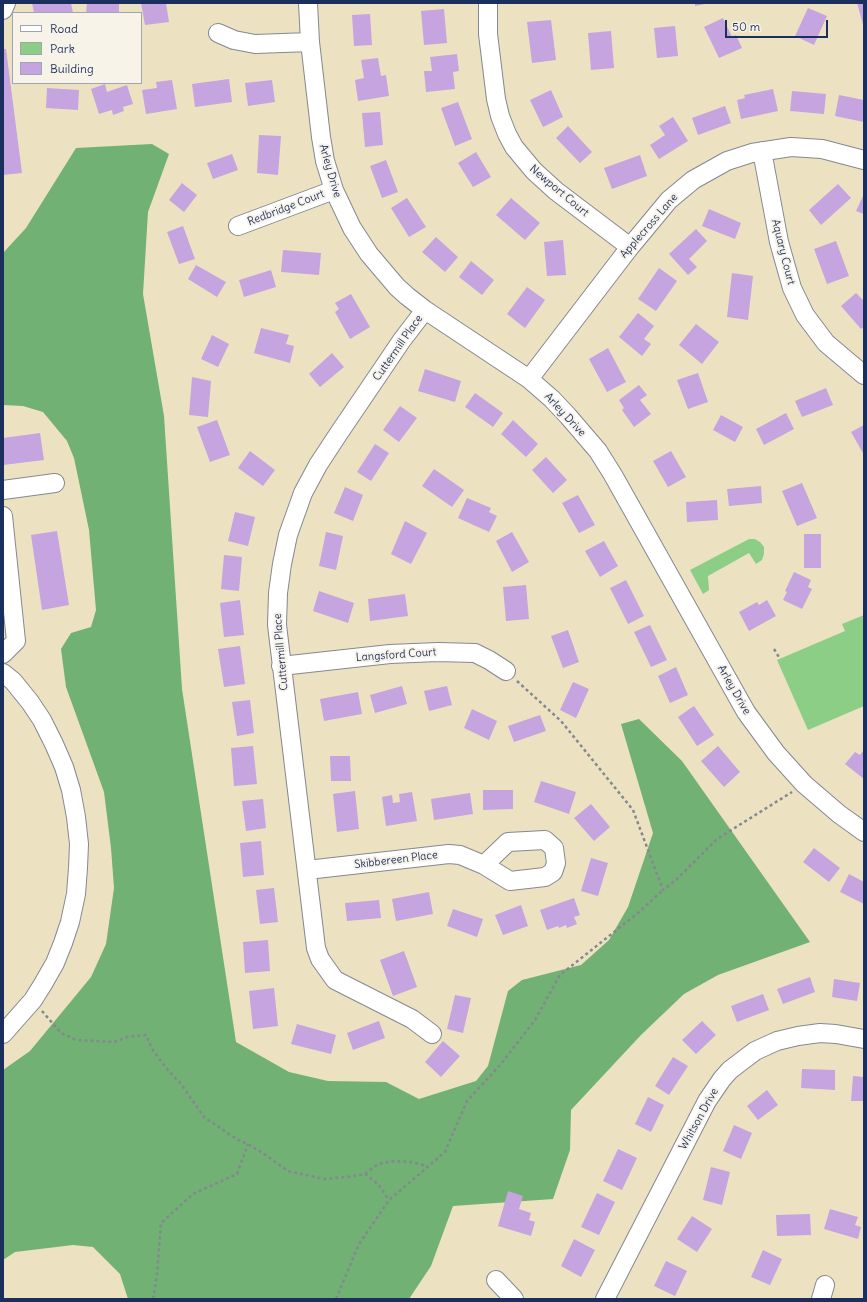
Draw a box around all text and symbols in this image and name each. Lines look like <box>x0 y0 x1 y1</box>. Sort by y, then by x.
legend <box>12 12 142 84</box>
scale bar <box>727 12 830 38</box>
text: 50 m <box>732 19 760 34</box>
text: Road <box>50 21 78 36</box>
text: Park <box>50 41 75 56</box>
text: Building <box>50 61 94 76</box>
street label: Arley Drive <box>316 143 344 199</box>
street label: Newport Court <box>527 162 591 220</box>
street label: Redbridge Court <box>246 187 326 229</box>
street label: Applecross Lane <box>617 191 681 261</box>
street label: Aquary Court <box>768 218 798 286</box>
street label: Cuttermill Place <box>370 312 426 384</box>
street label: Arley Drive <box>541 390 589 440</box>
street label: Cuttermill Place <box>271 613 291 691</box>
street label: Langsford Court <box>355 646 437 664</box>
street label: Arley Drive <box>715 663 753 717</box>
street label: Skibbereen Place <box>354 848 438 872</box>
street label: Whitson Drive <box>677 1086 721 1152</box>

